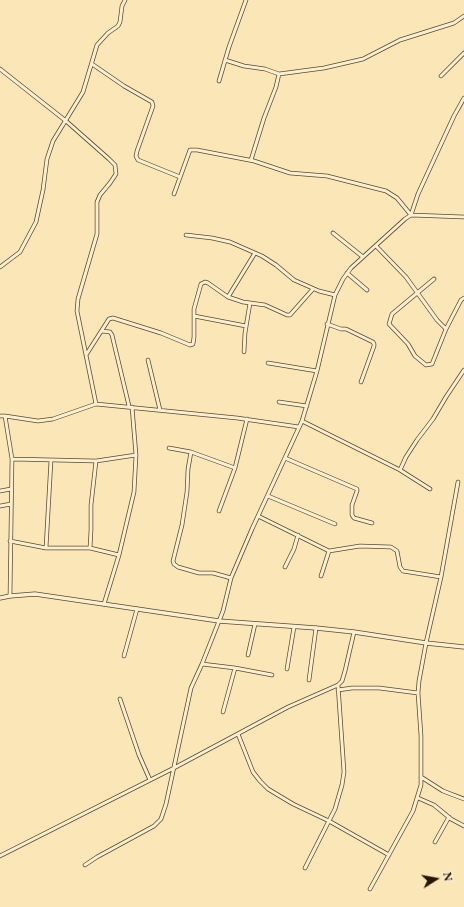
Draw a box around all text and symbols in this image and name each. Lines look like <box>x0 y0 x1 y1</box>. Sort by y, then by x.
north arrow <box>416 859 456 899</box>
text: N <box>440 871 456 882</box>

